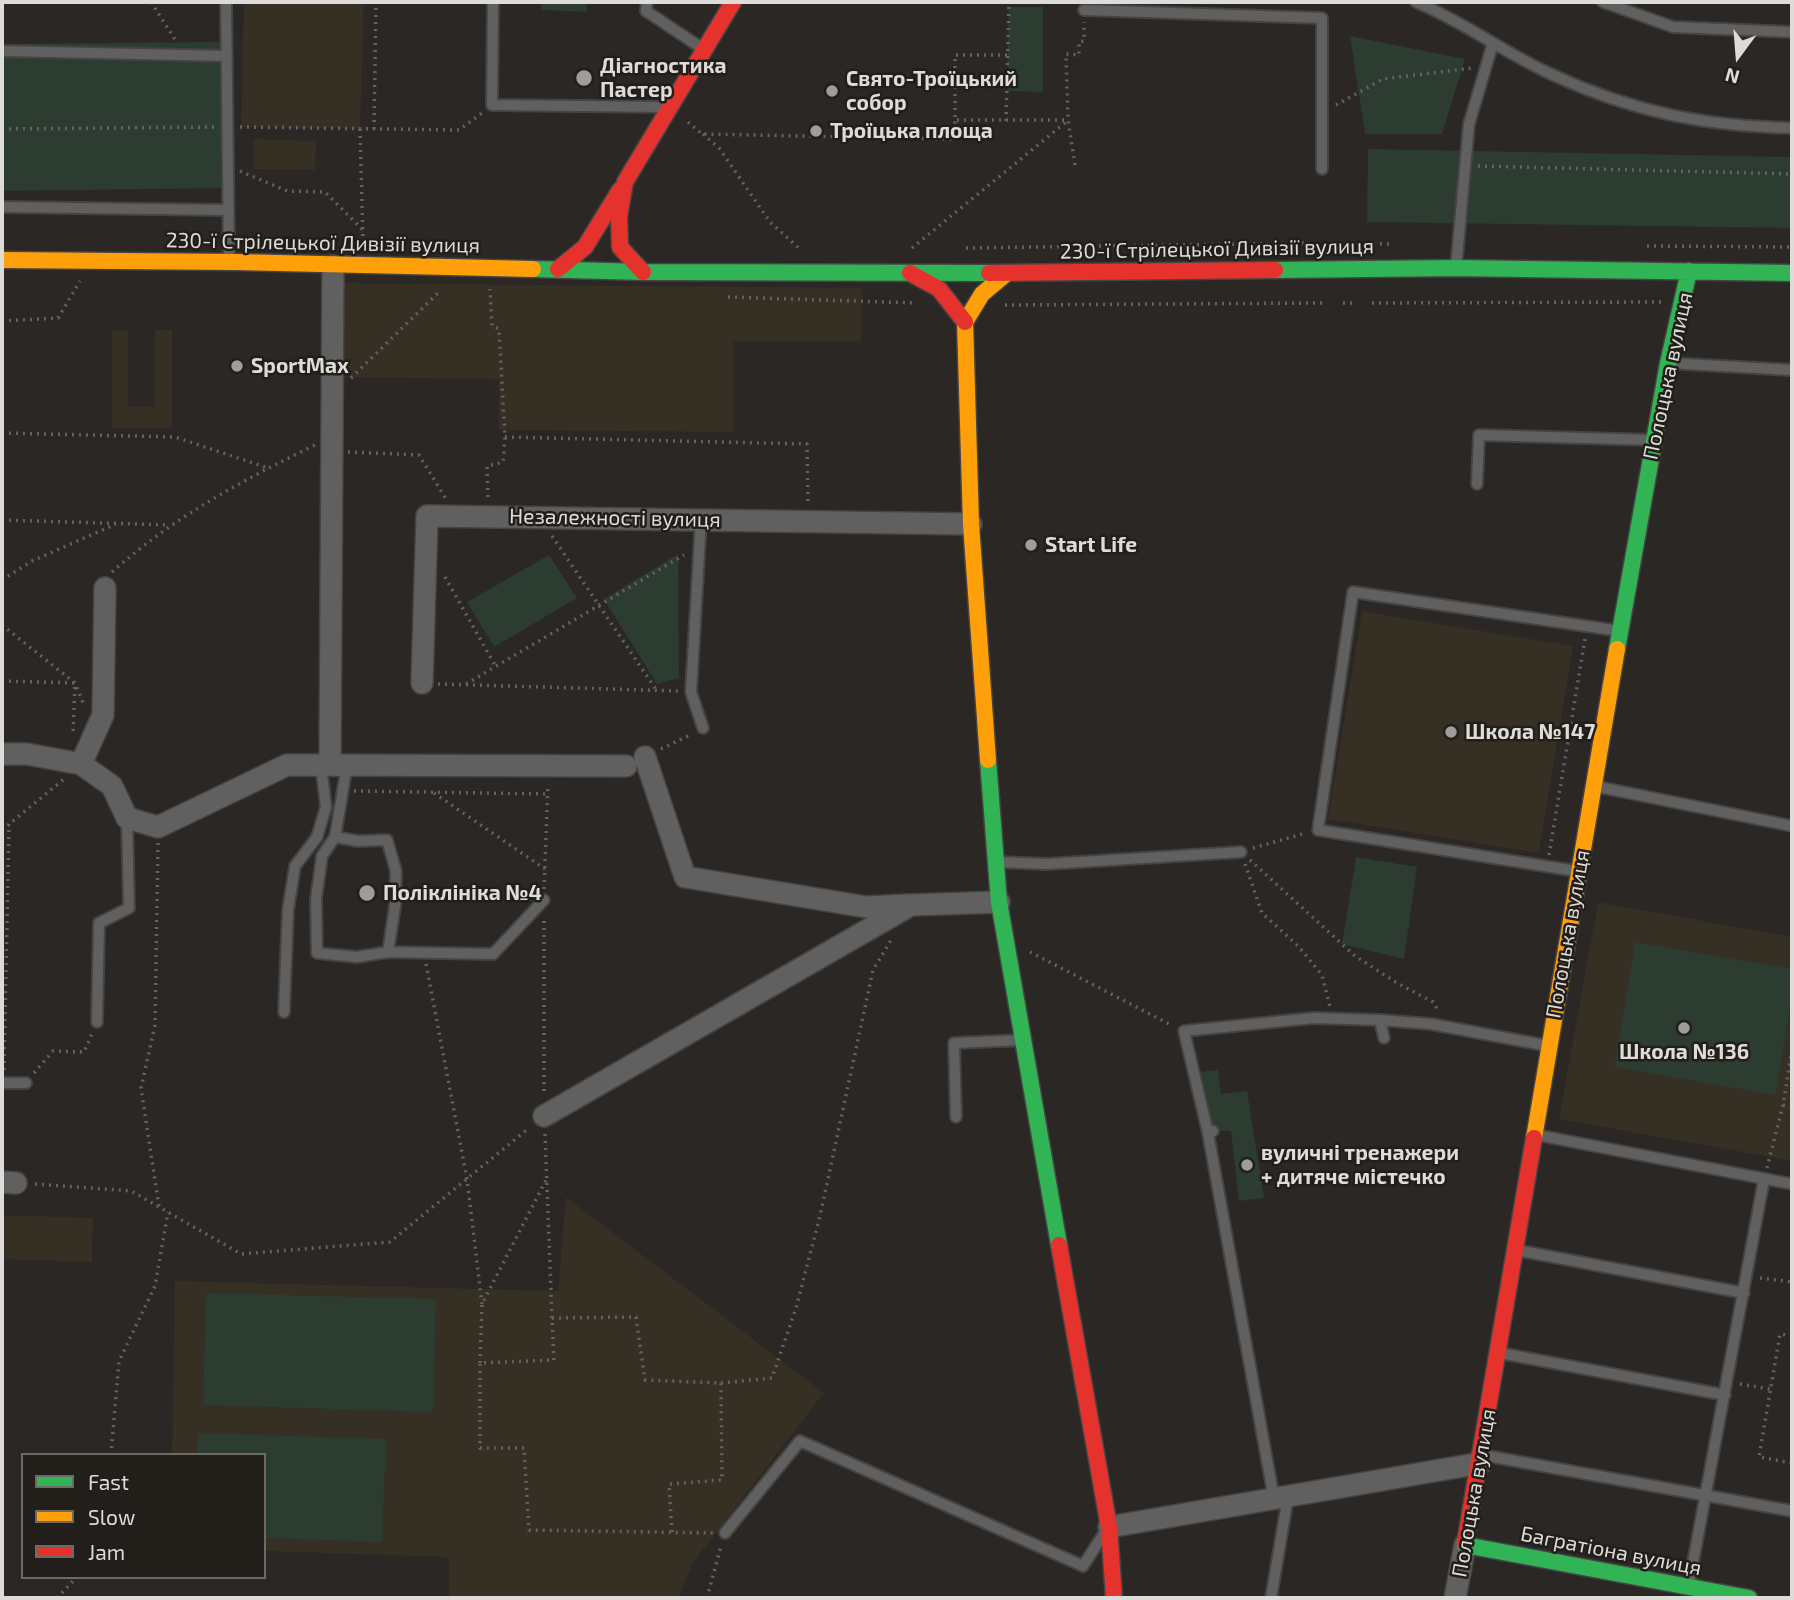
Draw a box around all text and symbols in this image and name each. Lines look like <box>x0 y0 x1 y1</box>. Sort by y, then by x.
north arrow <box>1703 21 1773 91</box>
place label: Діагностика Пастер <box>600 53 727 103</box>
text: N <box>1722 64 1742 90</box>
place label: Свято-Троїцький собор <box>846 66 1017 116</box>
marker: Діагностика Пастер <box>574 68 594 88</box>
marker: Свято-Троїцький собор <box>824 83 840 99</box>
place label: Троїцька площа <box>830 118 993 144</box>
marker: Троїцька площа <box>808 123 824 139</box>
street label: 230-ї Стрілецької Дивізії вулиця <box>166 228 480 258</box>
street label: 230-ї Стрілецької Дивізії вулиця <box>1060 234 1374 264</box>
street label: Полоцька вулиця <box>1638 290 1698 462</box>
place label: SportMax <box>251 353 349 379</box>
marker: SportMax <box>229 358 245 374</box>
street label: Незалежності вулиця <box>509 504 721 532</box>
place label: Start Life <box>1045 532 1137 558</box>
marker: Start Life <box>1023 537 1039 553</box>
place label: Школа №147 <box>1465 719 1595 745</box>
marker: Школа №147 <box>1443 724 1459 740</box>
street label: Полоцька вулиця <box>1541 848 1595 1020</box>
place label: Поліклініка №4 <box>383 880 542 906</box>
marker: Поліклініка №4 <box>357 883 377 903</box>
marker: Школа №136 <box>1676 1020 1692 1036</box>
place label: Школа №136 <box>1619 1039 1749 1065</box>
place label: вуличні тренажери + дитяче містечко <box>1261 1140 1459 1190</box>
marker: вуличні тренажери + дитяче містечко <box>1239 1157 1255 1173</box>
street label: Полоцька вулиця <box>1447 1407 1501 1579</box>
legend <box>21 1453 266 1579</box>
text: Fast <box>88 1469 129 1494</box>
text: Slow <box>88 1504 135 1529</box>
street label: Багратіона вулиця <box>1518 1521 1704 1581</box>
text: Jam <box>88 1539 125 1564</box>

